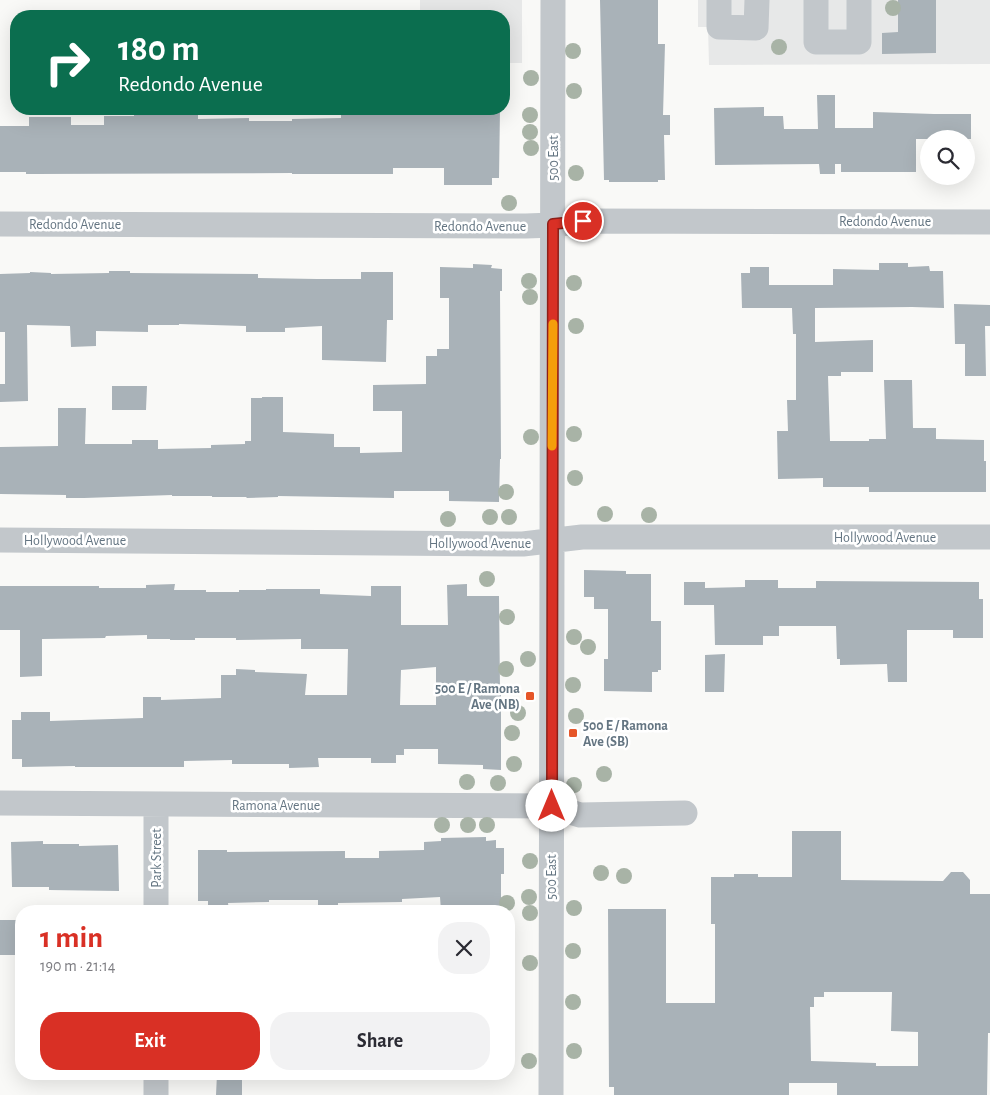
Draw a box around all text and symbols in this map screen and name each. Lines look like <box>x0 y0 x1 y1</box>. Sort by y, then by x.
icon: right <box>35 30 100 95</box>
text: 180 m <box>118 32 200 67</box>
text: Redondo Avenue <box>118 73 263 95</box>
map controls <box>920 130 975 185</box>
button: search <box>920 130 975 185</box>
street label: 500 East <box>547 135 561 181</box>
pin <box>562 200 604 242</box>
icon: arrive <box>569 207 597 235</box>
street label: Redondo Avenue <box>839 215 931 229</box>
street label: Redondo Avenue <box>29 218 121 232</box>
street label: Redondo Avenue <box>434 220 526 234</box>
street label: Hollywood Avenue <box>834 531 936 545</box>
street label: Hollywood Avenue <box>24 534 126 548</box>
street label: Hollywood Avenue <box>429 537 531 551</box>
place label: 500 E / Ramona Ave (NB) <box>435 682 520 712</box>
marker: 500 E / Ramona Ave (NB) <box>524 690 536 702</box>
place label: 500 E / Ramona Ave (SB) <box>583 719 668 749</box>
marker: 500 E / Ramona Ave (SB) <box>567 727 579 739</box>
position arrow <box>525 779 577 831</box>
street label: Ramona Avenue <box>232 799 320 813</box>
street label: Park Street <box>150 828 164 888</box>
street label: 500 East <box>545 854 559 900</box>
button: close <box>438 922 490 974</box>
text: 1 min <box>40 923 103 953</box>
text: 190 m · 21:14 <box>40 958 116 974</box>
button: Exit <box>40 1012 260 1070</box>
button: Share <box>270 1012 490 1070</box>

